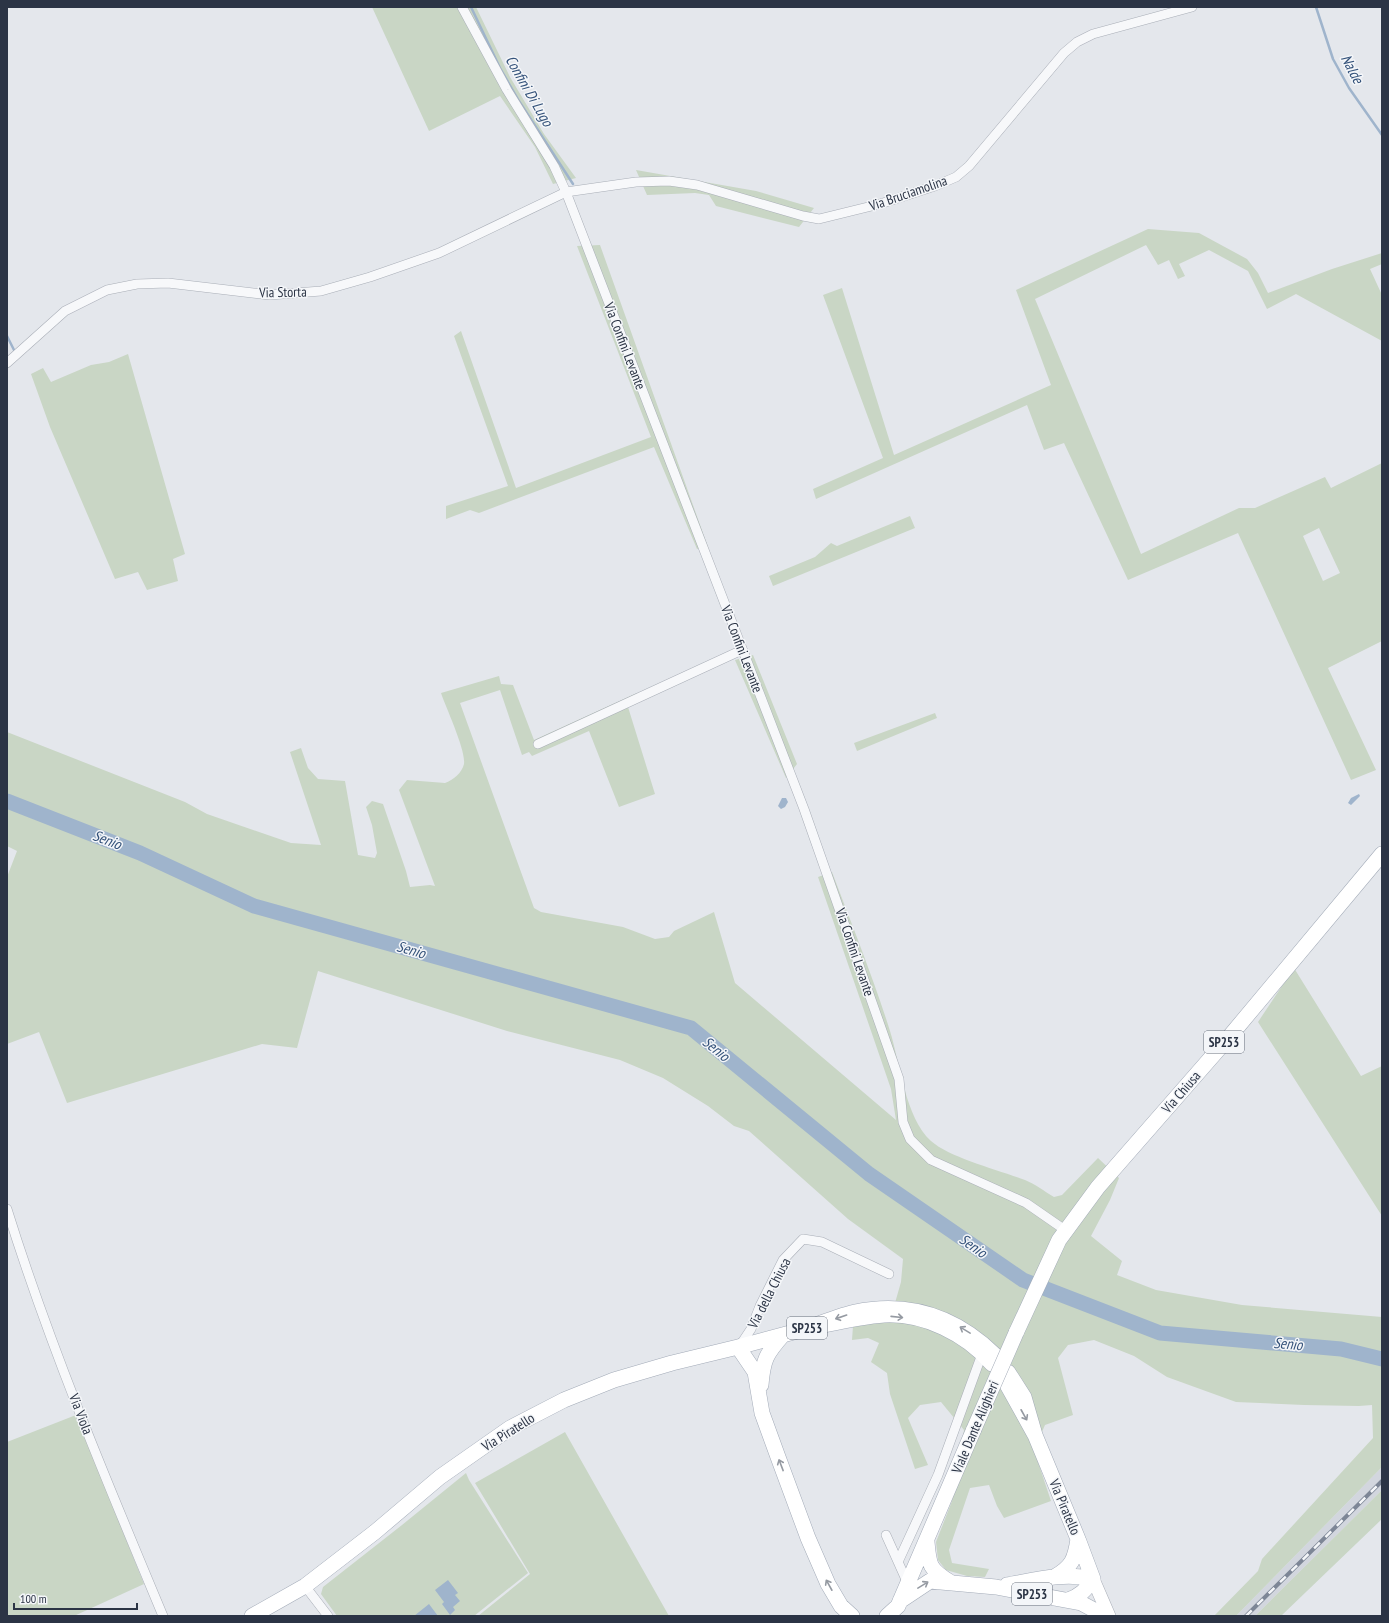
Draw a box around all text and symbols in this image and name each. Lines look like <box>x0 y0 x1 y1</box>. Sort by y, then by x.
water label: Nalde <box>1337 51 1368 87</box>
water label: Confini Di Lugo <box>501 52 558 131</box>
street label: Via Bruciamolina <box>866 171 949 215</box>
street label: Via Storta <box>258 283 307 301</box>
street label: Via Confini Levante <box>600 299 650 392</box>
street label: Via Confini Levante <box>717 602 767 695</box>
water label: Senio <box>90 825 126 854</box>
street label: Via Confini Levante <box>831 905 879 999</box>
water label: Senio <box>395 936 429 963</box>
road number: SP253 <box>1204 1031 1244 1053</box>
water label: Senio <box>699 1032 735 1066</box>
street label: Via Chiusa <box>1157 1067 1204 1118</box>
water label: Senio <box>956 1230 992 1263</box>
street label: Via della Chiusa <box>743 1255 795 1332</box>
one-way arrow <box>890 1313 903 1320</box>
one-way arrow <box>834 1314 847 1321</box>
road number: SP253 <box>787 1317 827 1339</box>
one-way arrow <box>959 1326 971 1334</box>
water label: Senio <box>1273 1333 1305 1354</box>
street label: Viale Dante Alighieri <box>947 1378 1003 1477</box>
street label: Via Viola <box>65 1390 97 1437</box>
street label: Via Piratello <box>477 1409 538 1456</box>
one-way arrow <box>1020 1409 1028 1421</box>
one-way arrow <box>776 1459 784 1471</box>
street label: Via Piratello <box>1045 1475 1085 1538</box>
one-way arrow <box>825 1580 832 1592</box>
one-way arrow <box>917 1581 928 1589</box>
road number: SP253 <box>1012 1583 1052 1605</box>
scale bar <box>14 1585 137 1611</box>
text: 100 m <box>20 1591 47 1606</box>

